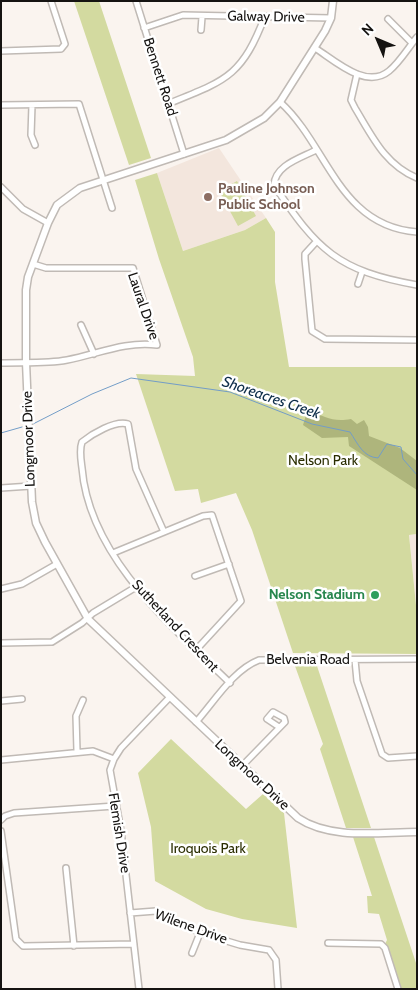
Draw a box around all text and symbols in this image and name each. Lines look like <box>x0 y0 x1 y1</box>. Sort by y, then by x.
street label: Galway Drive <box>227 8 305 26</box>
north arrow <box>353 15 403 65</box>
text: N <box>358 20 377 39</box>
street label: Bennett Road <box>139 36 181 118</box>
place label: Pauline Johnson Public School <box>218 181 315 213</box>
marker: Pauline Johnson Public School <box>202 191 214 203</box>
street label: Laural Drive <box>124 270 162 342</box>
water label: Shoreacres Creek <box>220 373 322 423</box>
street label: Longmoor Drive <box>19 391 39 487</box>
park label: Nelson Park <box>288 453 358 469</box>
street label: Sutherland Crescent <box>128 577 222 675</box>
place label: Nelson Stadium <box>269 587 365 603</box>
marker: Nelson Stadium <box>369 589 381 601</box>
street label: Belvenia Road <box>266 652 350 668</box>
street label: Longmoor Drive <box>211 736 293 814</box>
street label: Flemish Drive <box>104 792 134 874</box>
park label: Iroquois Park <box>170 841 246 857</box>
street label: Wilene Drive <box>152 906 230 948</box>

